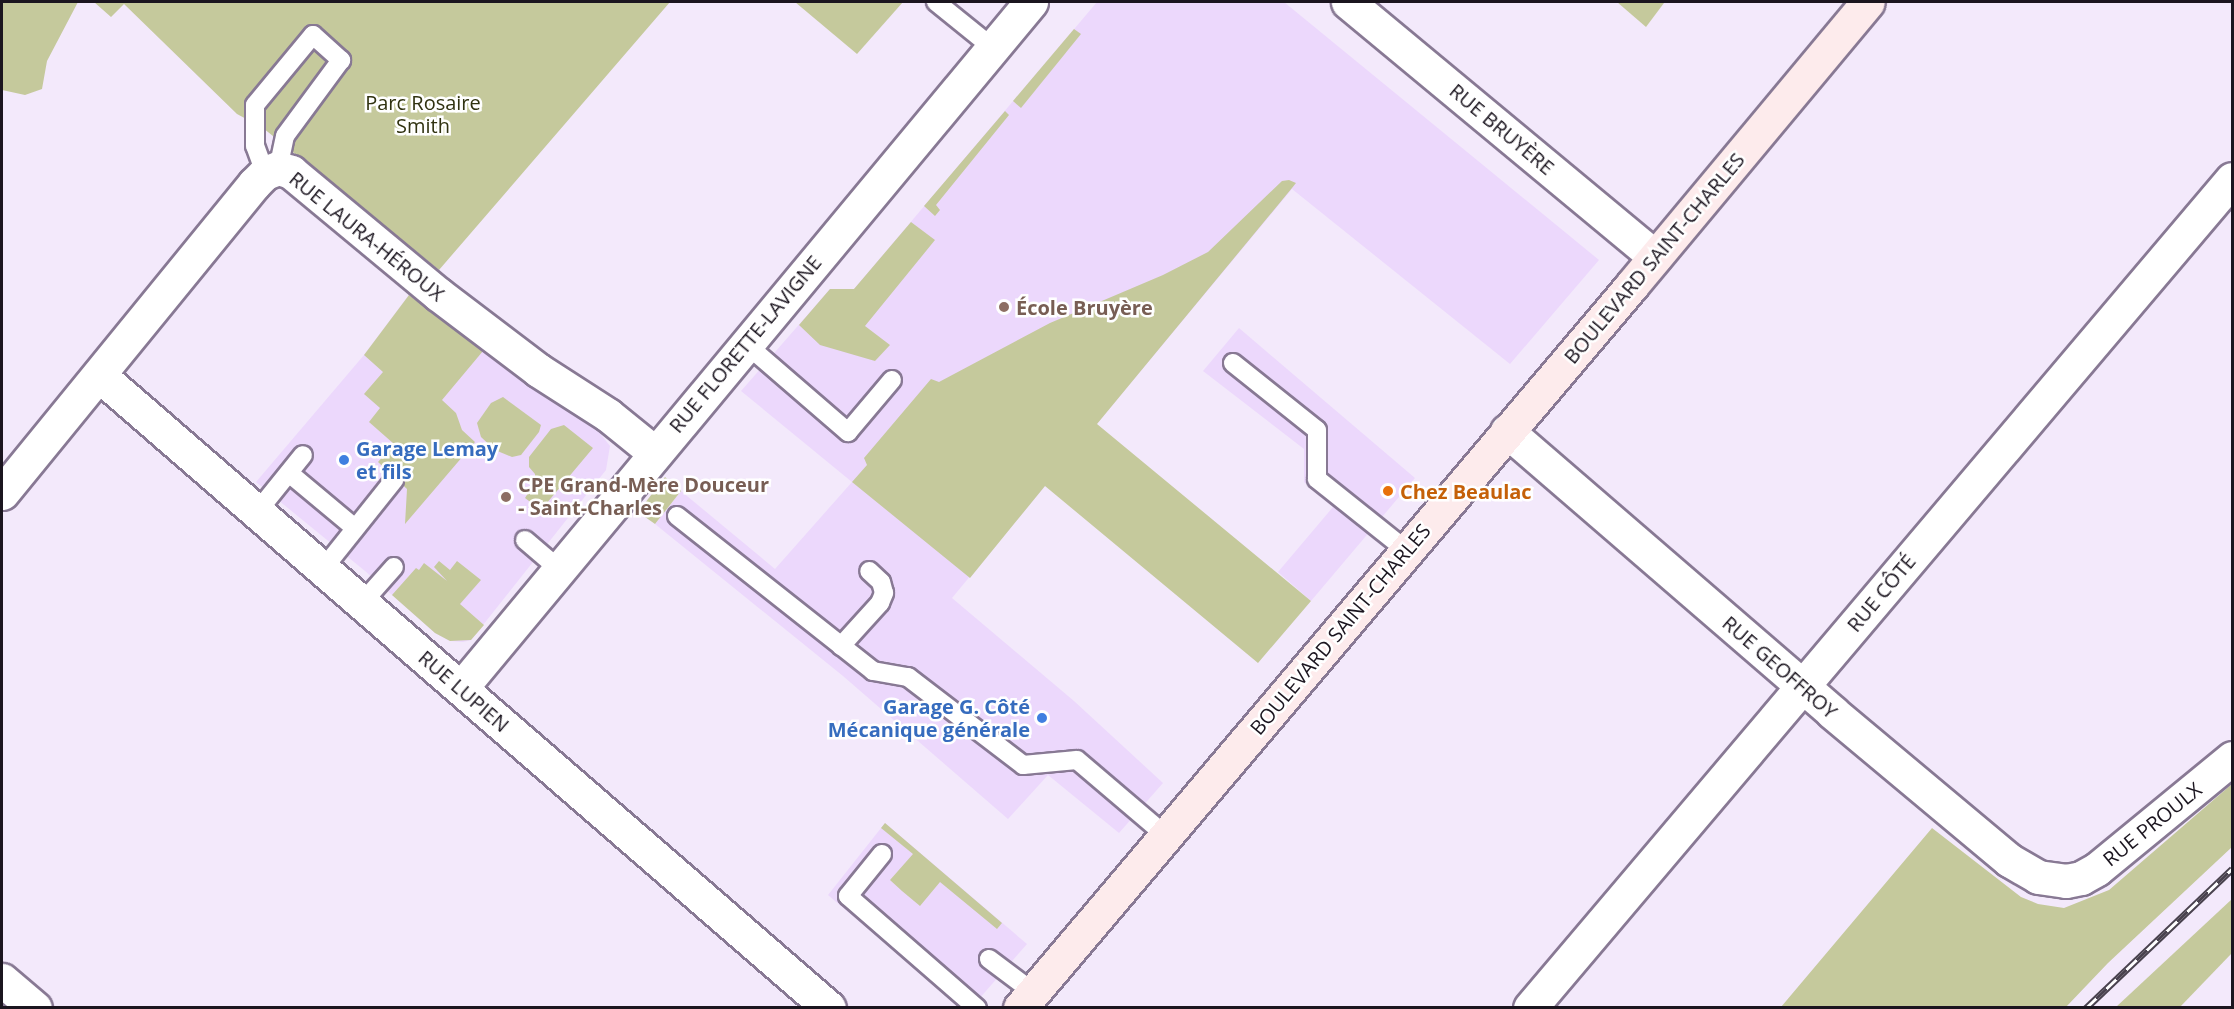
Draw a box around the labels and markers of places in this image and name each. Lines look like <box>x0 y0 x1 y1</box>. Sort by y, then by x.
place label: École Bruyère <box>1016 295 1153 319</box>
marker: École Bruyère <box>997 300 1011 314</box>
place label: Garage Lemay et fils <box>356 436 498 483</box>
marker: Garage Lemay et fils <box>337 453 351 467</box>
place label: CPE Grand-Mère Douceur - Saint-Charles <box>518 473 769 520</box>
place label: Chez Beaulac <box>1400 479 1532 503</box>
marker: Chez Beaulac <box>1381 484 1395 498</box>
marker: CPE Grand-Mère Douceur - Saint-Charles <box>499 490 513 504</box>
place label: Garage G. Côté Mécanique générale <box>828 694 1030 741</box>
marker: Garage G. Côté Mécanique générale <box>1035 711 1049 725</box>

